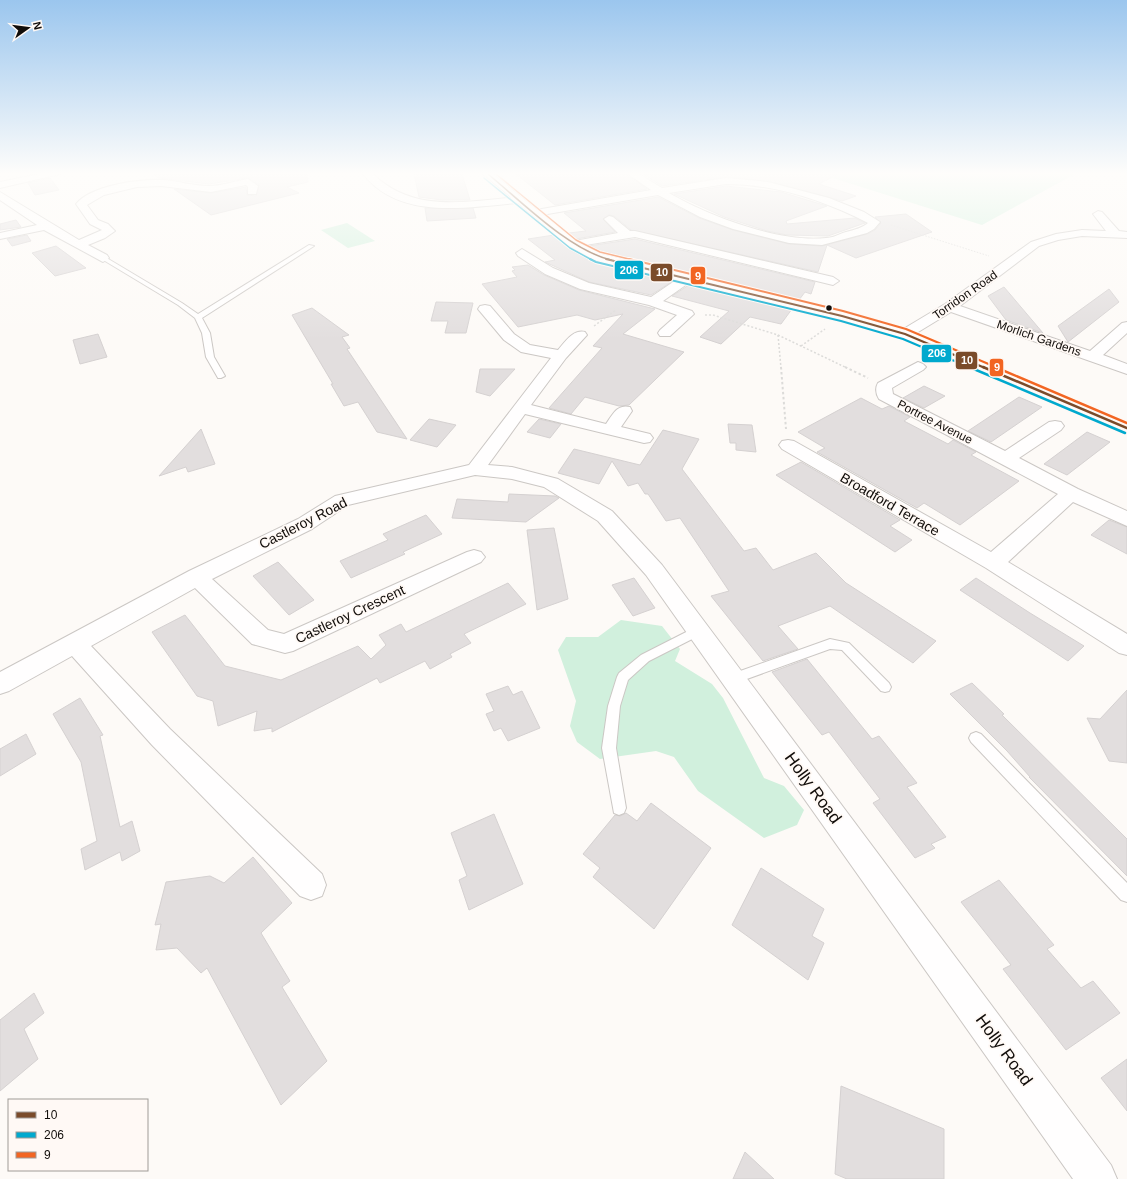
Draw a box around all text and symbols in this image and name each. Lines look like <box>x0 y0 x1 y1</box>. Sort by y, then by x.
north arrow <box>8 8 48 48</box>
text: N <box>31 20 44 31</box>
line badge: 206 <box>614 260 644 280</box>
line badge: 10 <box>650 263 673 282</box>
text: 206 <box>620 264 638 276</box>
text: 10 <box>656 266 668 278</box>
line badge: 9 <box>690 266 706 285</box>
street label: Torridon Road <box>930 268 1000 322</box>
text: 9 <box>695 270 701 282</box>
unlabelled marker <box>824 303 834 313</box>
street label: Morlich Gardens <box>995 317 1083 359</box>
line badge: 206 <box>921 344 952 363</box>
text: 206 <box>928 347 946 359</box>
line badge: 10 <box>955 351 978 370</box>
text: 10 <box>961 354 973 366</box>
line badge: 9 <box>989 358 1004 377</box>
text: 9 <box>994 361 1000 373</box>
street label: Portree Avenue <box>895 397 975 447</box>
street label: Broadford Terrace <box>838 469 943 539</box>
street label: Castleroy Road <box>256 494 350 552</box>
street label: Castleroy Crescent <box>293 582 407 646</box>
street label: Holly Road <box>781 749 845 827</box>
street label: Holly Road <box>972 1011 1036 1089</box>
legend <box>8 1099 148 1171</box>
text: 10 <box>44 1108 58 1122</box>
text: 206 <box>44 1128 64 1142</box>
text: 9 <box>44 1148 51 1162</box>

